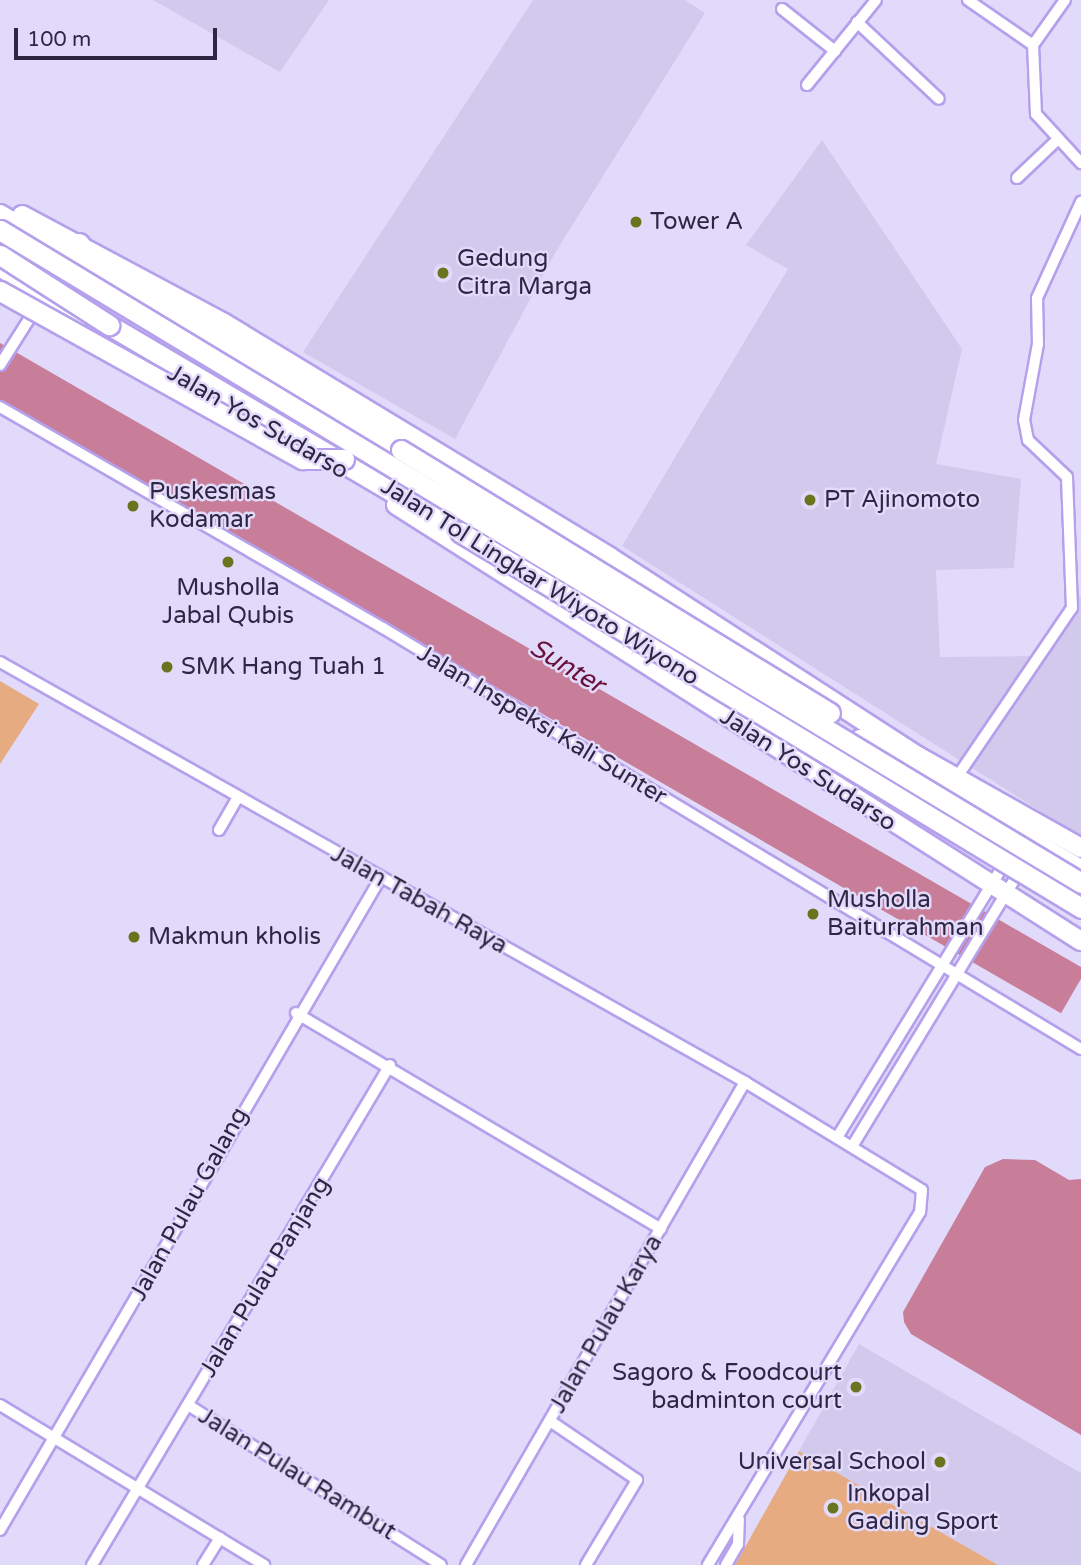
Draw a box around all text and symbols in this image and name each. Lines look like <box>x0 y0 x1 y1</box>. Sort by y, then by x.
scale bar <box>18 14 220 58</box>
text: 100 m <box>27 27 91 52</box>
place label: Tower A <box>650 208 743 236</box>
marker: Tower A <box>628 214 644 230</box>
place label: Gedung Citra Marga <box>457 245 592 301</box>
marker: Gedung Citra Marga <box>435 265 451 281</box>
street label: Jalan Yos Sudarso <box>162 359 354 485</box>
street label: Jalan Tol Lingkar Wiyoto Wiyono <box>376 472 704 692</box>
place label: Puskesmas Kodamar <box>149 478 276 534</box>
place label: PT Ajinomoto <box>824 486 980 514</box>
marker: PT Ajinomoto <box>802 492 818 508</box>
marker: Puskesmas Kodamar <box>123 496 143 516</box>
marker: Musholla Jabal Qubis <box>220 554 236 570</box>
place label: Musholla Jabal Qubis <box>162 574 294 630</box>
water label: Sunter <box>524 632 610 700</box>
street label: Jalan Inspeksi Kali Sunter <box>412 639 672 811</box>
place label: SMK Hang Tuah 1 <box>181 653 386 681</box>
marker: SMK Hang Tuah 1 <box>159 659 175 675</box>
street label: Jalan Yos Sudarso <box>715 702 901 838</box>
street label: Jalan Tabah Raya <box>326 840 512 960</box>
place label: Musholla Baiturrahman <box>827 886 984 942</box>
marker: Musholla Baiturrahman <box>805 906 821 922</box>
place label: Makmun kholis <box>148 923 321 951</box>
marker: Makmun kholis <box>126 929 142 945</box>
street label: Jalan Pulau Galang <box>124 1102 254 1306</box>
street label: Jalan Pulau Panjang <box>194 1172 336 1382</box>
street label: Jalan Pulau Karya <box>543 1230 669 1418</box>
place label: Sagoro & Foodcourt badminton court <box>612 1359 842 1415</box>
marker: Sagoro & Foodcourt badminton court <box>848 1379 864 1395</box>
street label: Jalan Pulau Rambut <box>193 1402 401 1546</box>
place label: Universal School <box>738 1448 926 1476</box>
marker: Universal School <box>932 1454 948 1470</box>
place label: Inkopal Gading Sport <box>847 1480 998 1536</box>
marker: Inkopal Gading Sport <box>825 1500 841 1516</box>

